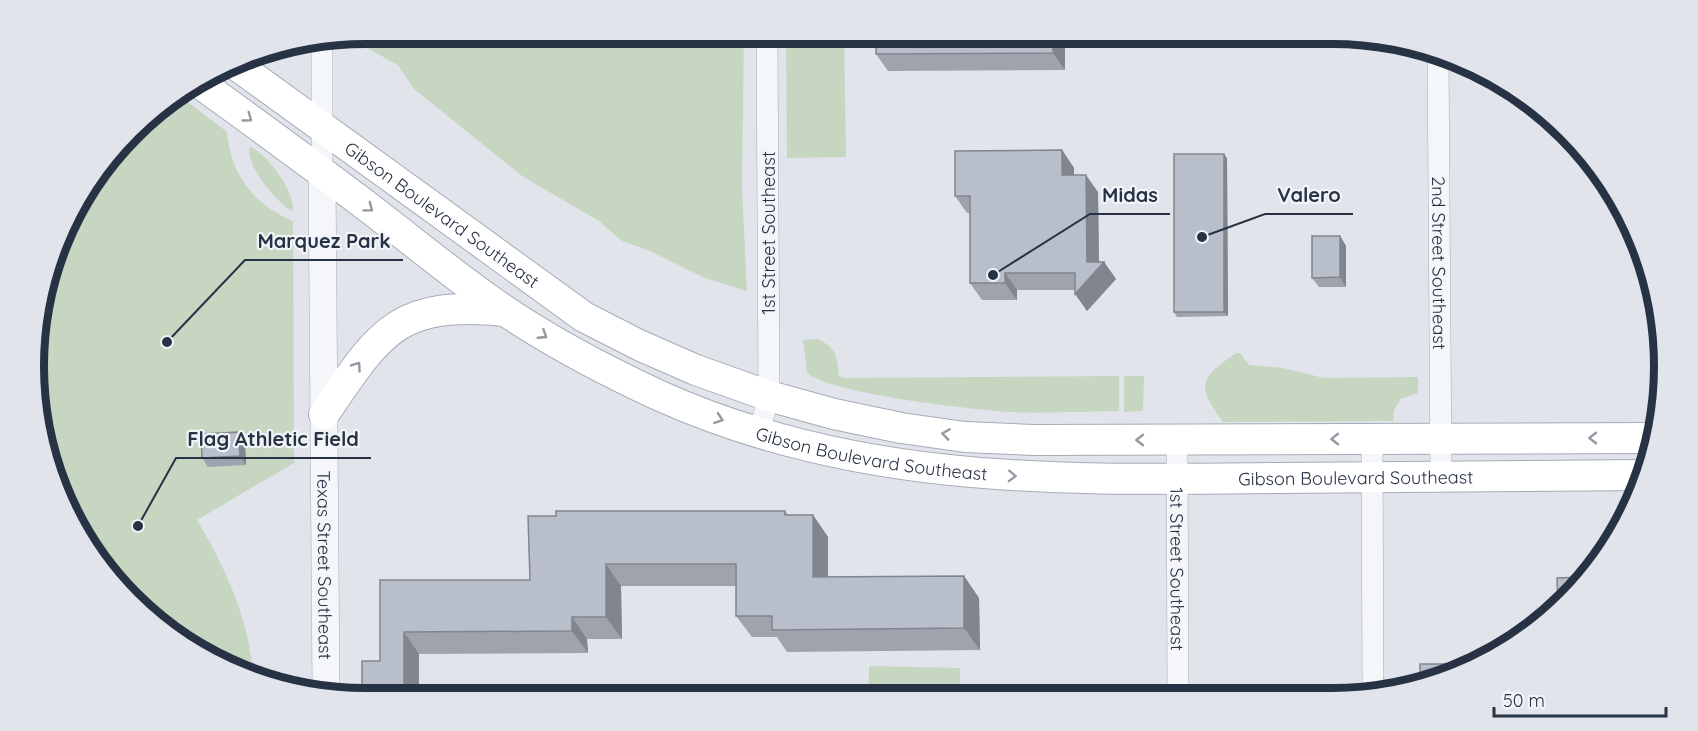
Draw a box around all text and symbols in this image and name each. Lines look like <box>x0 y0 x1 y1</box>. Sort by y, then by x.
one-way arrow <box>242 111 253 122</box>
street label: Gibson Boulevard Southeast <box>340 136 544 293</box>
street label: 1st Street Southeast <box>757 151 780 315</box>
callout: Midas <box>1090 176 1170 214</box>
callout: Valero <box>1265 176 1353 214</box>
street label: 2nd Street Southeast <box>1427 176 1452 350</box>
text: Midas <box>1102 182 1158 207</box>
text: Valero <box>1277 182 1341 207</box>
one-way arrow <box>362 200 373 211</box>
callout: Marquez Park <box>245 222 403 260</box>
text: Marquez Park <box>257 228 391 253</box>
one-way arrow <box>537 327 547 339</box>
one-way arrow <box>350 362 361 373</box>
one-way arrow <box>713 411 724 424</box>
callout: Flag Athletic Field <box>176 420 371 458</box>
street label: Gibson Boulevard Southeast <box>753 421 988 485</box>
text: Flag Athletic Field <box>187 426 359 451</box>
one-way arrow <box>941 429 950 441</box>
one-way arrow <box>1589 432 1598 445</box>
one-way arrow <box>1331 433 1340 445</box>
one-way arrow <box>1136 434 1145 446</box>
street label: Gibson Boulevard Southeast <box>1238 465 1473 490</box>
street label: Texas Street Southeast <box>313 470 337 660</box>
one-way arrow <box>1007 470 1016 483</box>
street label: 1st Street Southeast <box>1166 487 1189 651</box>
scale bar <box>1494 680 1666 718</box>
text: 50 m <box>1503 689 1545 712</box>

